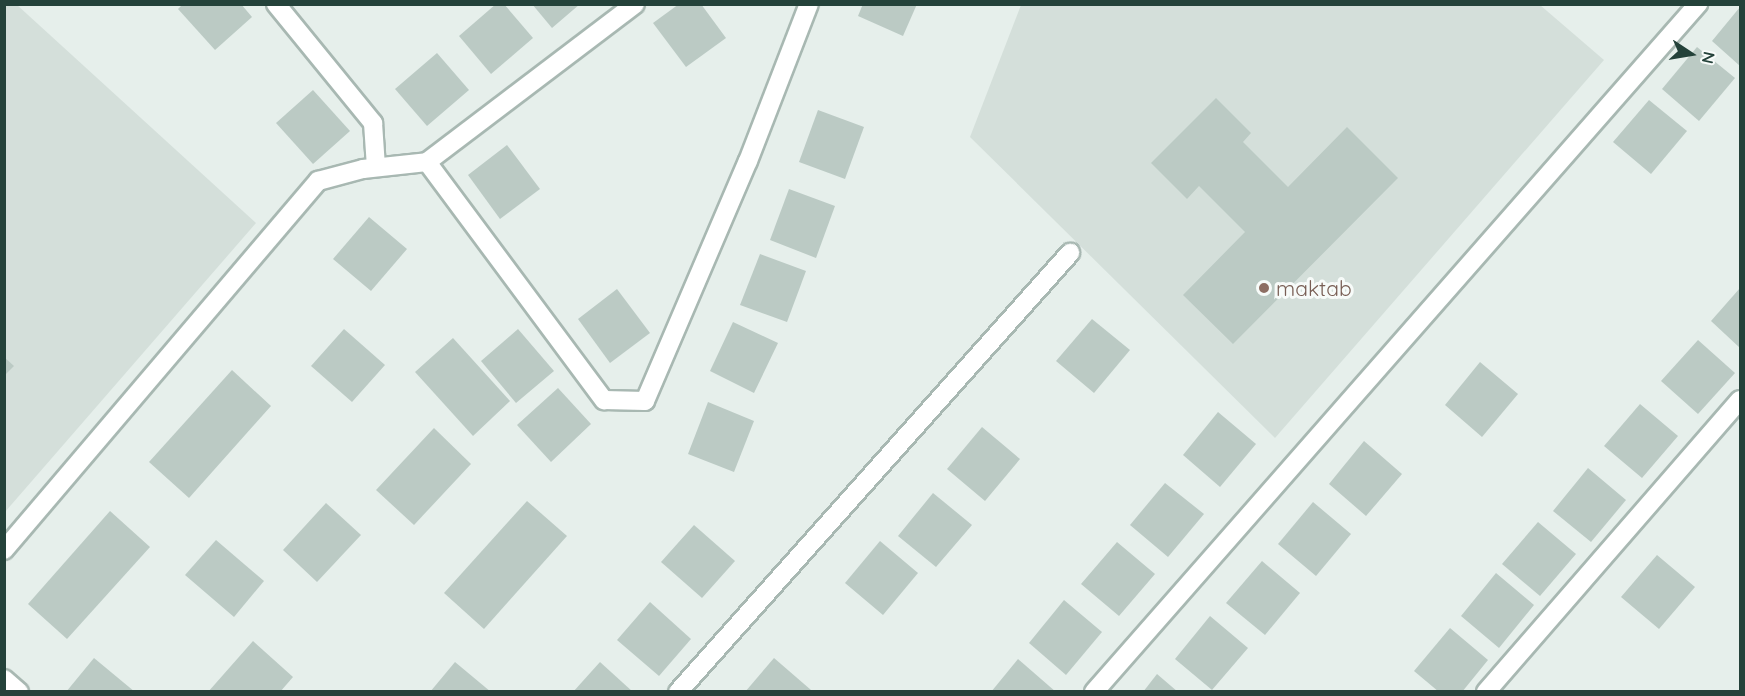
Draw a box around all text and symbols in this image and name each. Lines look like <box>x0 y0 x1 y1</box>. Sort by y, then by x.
north arrow <box>1661 24 1721 84</box>
text: N <box>1698 50 1720 66</box>
place label: maktab <box>1276 275 1352 301</box>
marker: maktab <box>1257 281 1271 295</box>

